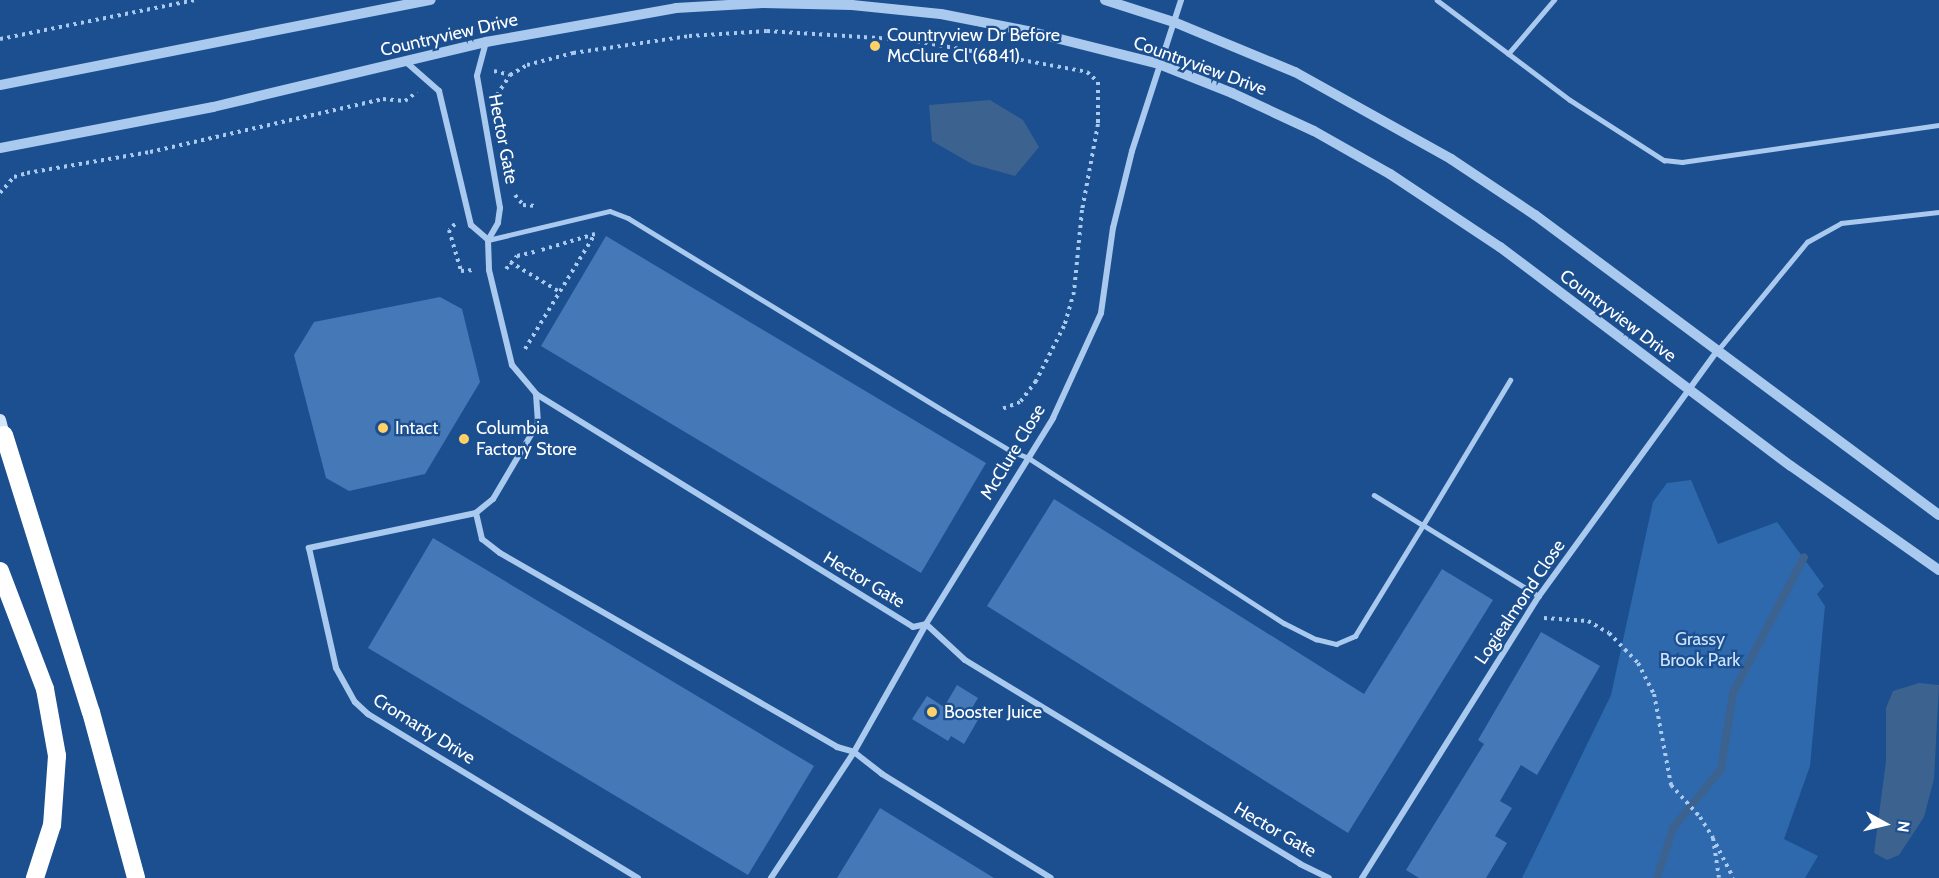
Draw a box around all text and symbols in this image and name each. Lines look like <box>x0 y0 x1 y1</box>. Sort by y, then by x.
street label: Countryview Drive <box>378 9 520 61</box>
place label: Countryview Dr Before McClure Cl (6841) <box>887 25 1060 68</box>
street label: Countryview Drive <box>1130 32 1270 100</box>
marker: Countryview Dr Before McClure Cl (6841) <box>868 39 882 53</box>
street label: Hector Gate <box>484 92 522 186</box>
street label: Countryview Drive <box>1555 265 1681 367</box>
street label: McClure Close <box>976 400 1050 504</box>
place label: Intact <box>395 417 438 439</box>
place label: Columbia Factory Store <box>476 418 577 460</box>
marker: Intact <box>376 421 390 435</box>
marker: Columbia Factory Store <box>457 432 471 446</box>
street label: Logiealmond Close <box>1470 536 1570 668</box>
street label: Hector Gate <box>819 547 909 613</box>
park label: Grassy Brook Park <box>1660 629 1740 672</box>
street label: Cromarty Drive <box>369 689 479 769</box>
place label: Booster Juice <box>944 701 1042 723</box>
marker: Booster Juice <box>925 705 939 719</box>
north arrow <box>1855 794 1915 854</box>
street label: Hector Gate <box>1230 798 1320 862</box>
text: N <box>1893 820 1914 833</box>

